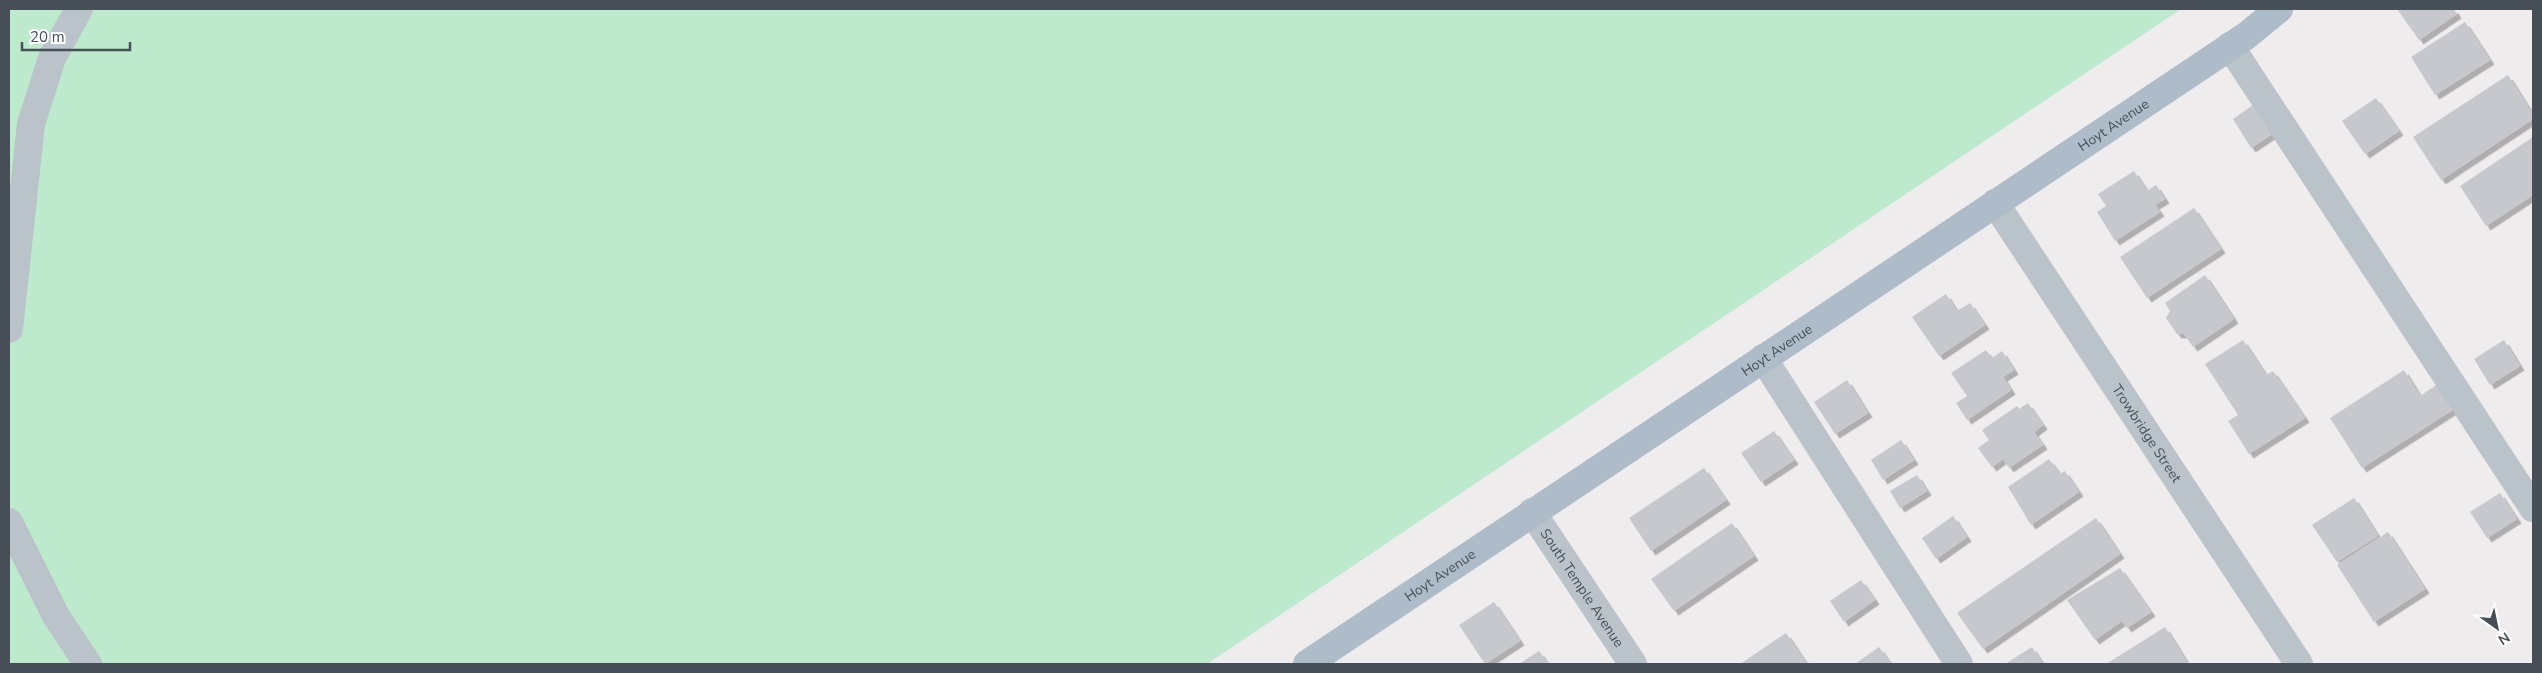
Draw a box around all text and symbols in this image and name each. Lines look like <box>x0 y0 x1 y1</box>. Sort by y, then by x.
scale bar <box>22 20 130 52</box>
text: 20 m <box>30 27 65 47</box>
street label: Hoyt Avenue <box>2074 94 2153 155</box>
street label: Hoyt Avenue <box>1737 319 1816 381</box>
street label: Trowbridge Street <box>2108 381 2186 486</box>
street label: South Temple Avenue <box>1536 525 1629 651</box>
street label: Hoyt Avenue <box>1401 544 1479 606</box>
north arrow <box>2472 603 2522 653</box>
text: N <box>2494 628 2513 649</box>

